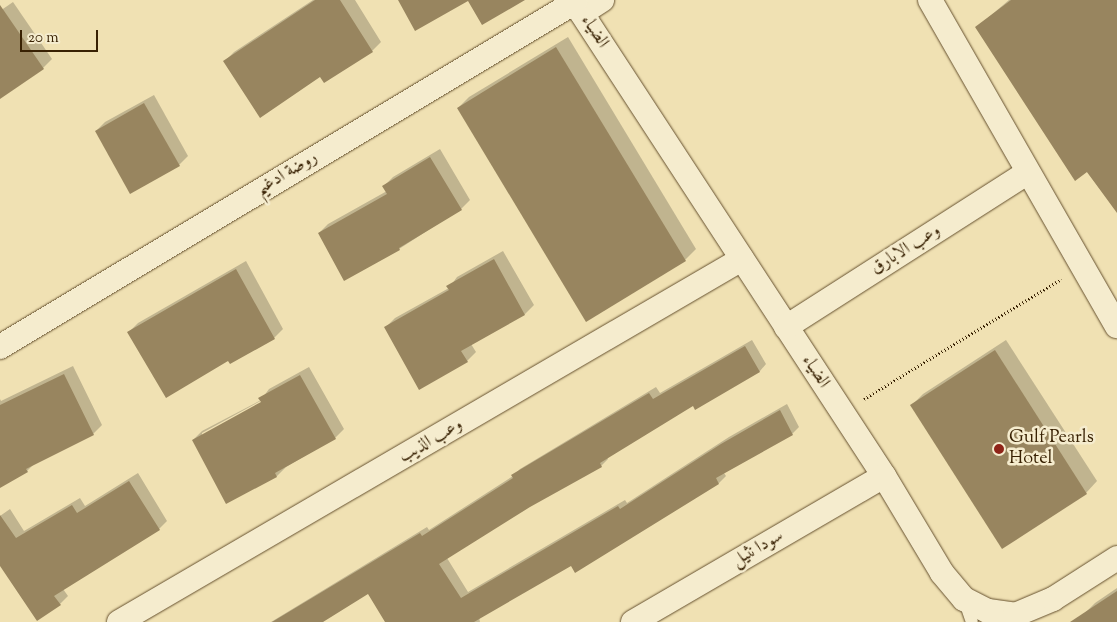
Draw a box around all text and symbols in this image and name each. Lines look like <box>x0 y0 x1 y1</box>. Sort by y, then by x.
street label: الضياء <box>575 11 613 53</box>
scale bar <box>22 20 100 52</box>
text: 20 m <box>28 28 59 49</box>
street label: روضة ادغيم <box>252 147 322 201</box>
street label: وعب الابارق <box>867 220 945 280</box>
street label: الضياء <box>796 351 834 393</box>
street label: وعب الذيب <box>395 414 467 468</box>
place label: Gulf Pearls Hotel <box>1009 428 1094 470</box>
marker: Gulf Pearls Hotel <box>993 443 1005 455</box>
street label: سودا نثيل <box>728 526 788 572</box>

